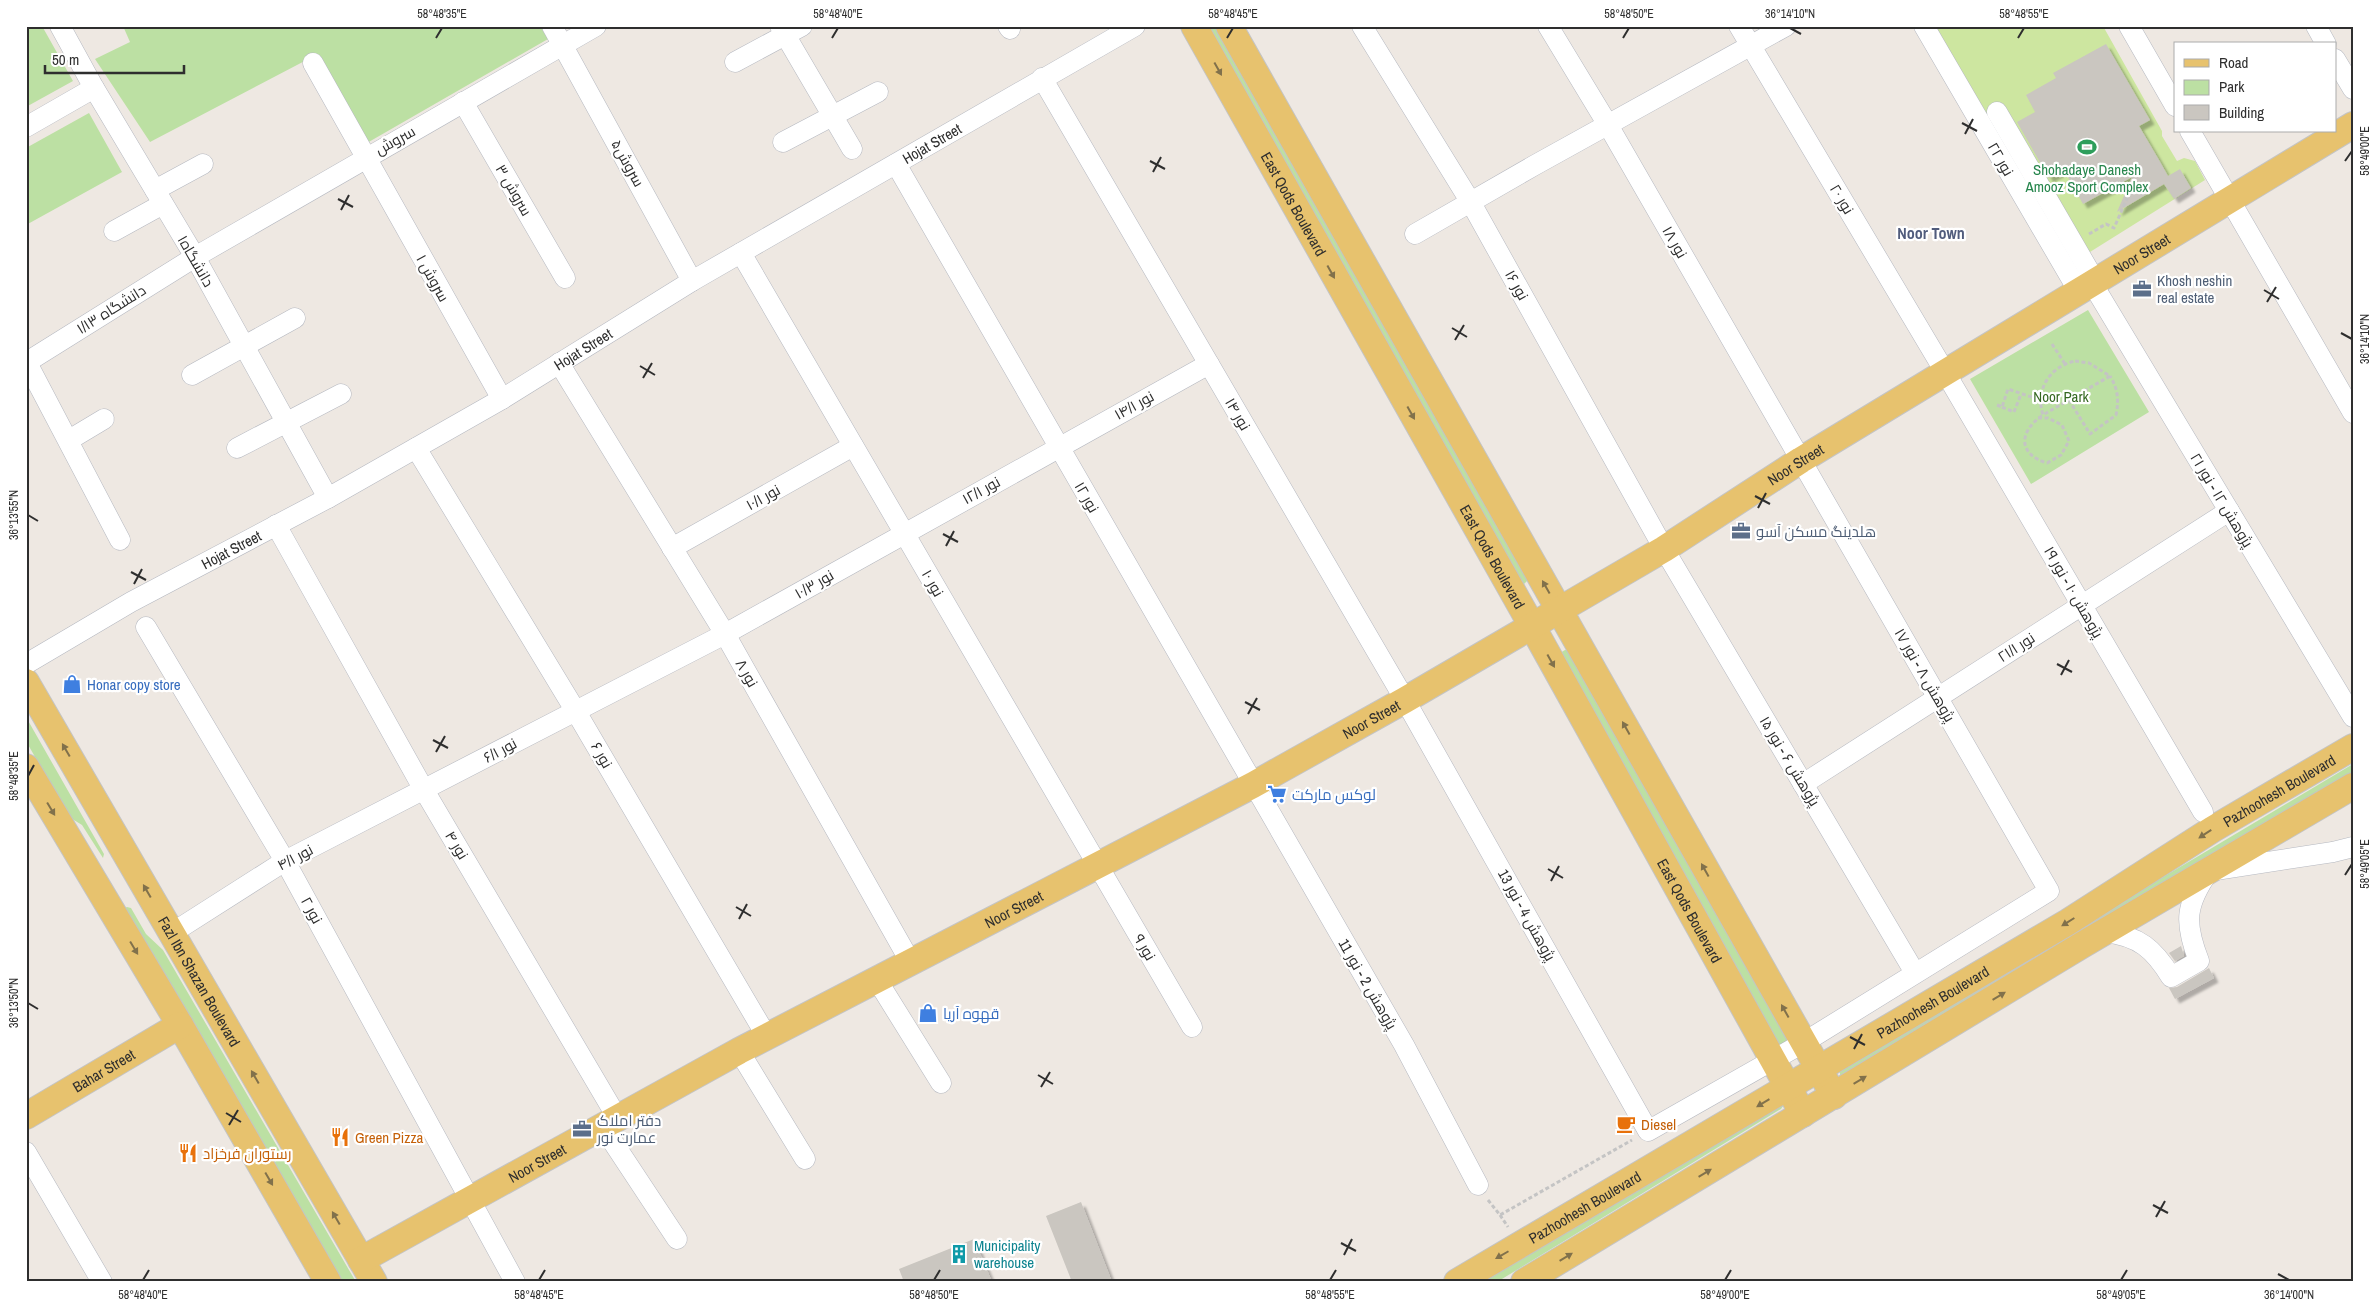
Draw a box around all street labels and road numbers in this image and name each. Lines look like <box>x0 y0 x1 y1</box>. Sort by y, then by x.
street label: Hojat Street <box>898 117 965 168</box>
street label: سروش <box>371 120 419 160</box>
street label: سروش۵ <box>606 136 650 190</box>
street label: نور ۲۲ <box>1983 138 2019 180</box>
street label: East Qods Boulevard <box>1256 148 1332 260</box>
street label: سروش ۳ <box>491 160 537 220</box>
street label: نور ۲۰ <box>1825 180 1859 218</box>
street label: نور ۱۸ <box>1657 222 1693 262</box>
street label: Noor Street <box>2109 228 2174 279</box>
street label: دانشگاه۱ <box>173 231 219 291</box>
street label: سروش ۱ <box>411 251 455 305</box>
street label: نور ۱۶ <box>1500 266 1534 304</box>
street label: دانشگاه ۱/۱۳ <box>72 279 150 339</box>
street label: Hojat Street <box>550 322 616 375</box>
street label: نور ۱۴/۱ <box>1110 385 1158 425</box>
street label: نور ۱۴ <box>1220 394 1256 434</box>
street label: Noor Street <box>1763 438 1828 490</box>
street label: پژوهش ۱۲ - نور ۲۱ <box>2185 449 2259 551</box>
street label: نور ۱۲/۱ <box>958 471 1004 509</box>
street label: نور ۱۲ <box>1070 478 1104 516</box>
street label: نور ۱۰/۱ <box>742 479 784 515</box>
street label: East Qods Boulevard <box>1455 501 1531 612</box>
street label: Hojat Street <box>197 524 265 574</box>
street label: پژوهش ۱۰ - نور ۱۹ <box>2039 542 2109 642</box>
street label: نور ۱۰/۳ <box>791 564 837 604</box>
street label: نور ۱۰ <box>917 565 949 601</box>
street label: پژوهش ۸ - نور ۱۷ <box>1890 624 1960 726</box>
street label: نور ۲۱/۱ <box>1993 627 2039 667</box>
street label: نور ۸ <box>731 655 763 691</box>
street label: Noor Street <box>1339 694 1404 743</box>
street label: پژوهش ۶ - نور ۱۵ <box>1755 712 1825 810</box>
street label: نور ۶/۱ <box>479 732 521 768</box>
street label: نور ۶ <box>586 738 618 772</box>
street label: Pazhoohesh Boulevard <box>2219 749 2339 832</box>
street label: نور ۴ <box>440 827 474 863</box>
street label: نور ۴/۱ <box>273 839 317 875</box>
street label: East Qods Boulevard <box>1653 854 1727 966</box>
street label: پژوهش 4 - نور 13 <box>1493 865 1561 965</box>
street label: Noor Street <box>981 885 1047 933</box>
street label: نور ۲ <box>296 893 328 927</box>
street label: Fazl Ibn Shazan Boulevard <box>154 912 246 1050</box>
street label: نور ۹ <box>1129 930 1161 964</box>
street label: پژوهش 2 - نور 11 <box>1334 935 1402 1033</box>
street label: Pazhoohesh Boulevard <box>1872 960 1993 1043</box>
street label: Bahar Street <box>68 1043 139 1097</box>
street label: Noor Street <box>504 1138 570 1187</box>
street label: Pazhoohesh Boulevard <box>1524 1166 1645 1248</box>

